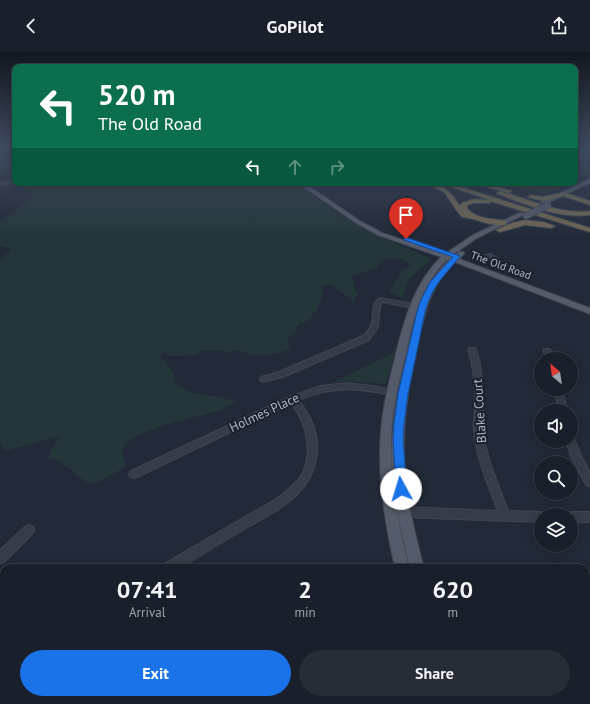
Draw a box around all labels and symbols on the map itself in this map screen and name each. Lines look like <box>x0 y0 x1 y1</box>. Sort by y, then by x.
pin <box>389 198 423 239</box>
street label: The Old Road <box>469 248 533 282</box>
north arrow <box>534 352 578 396</box>
street label: Blake Court <box>469 378 490 444</box>
street label: Holmes Place <box>226 389 302 436</box>
position arrow <box>380 468 422 510</box>

